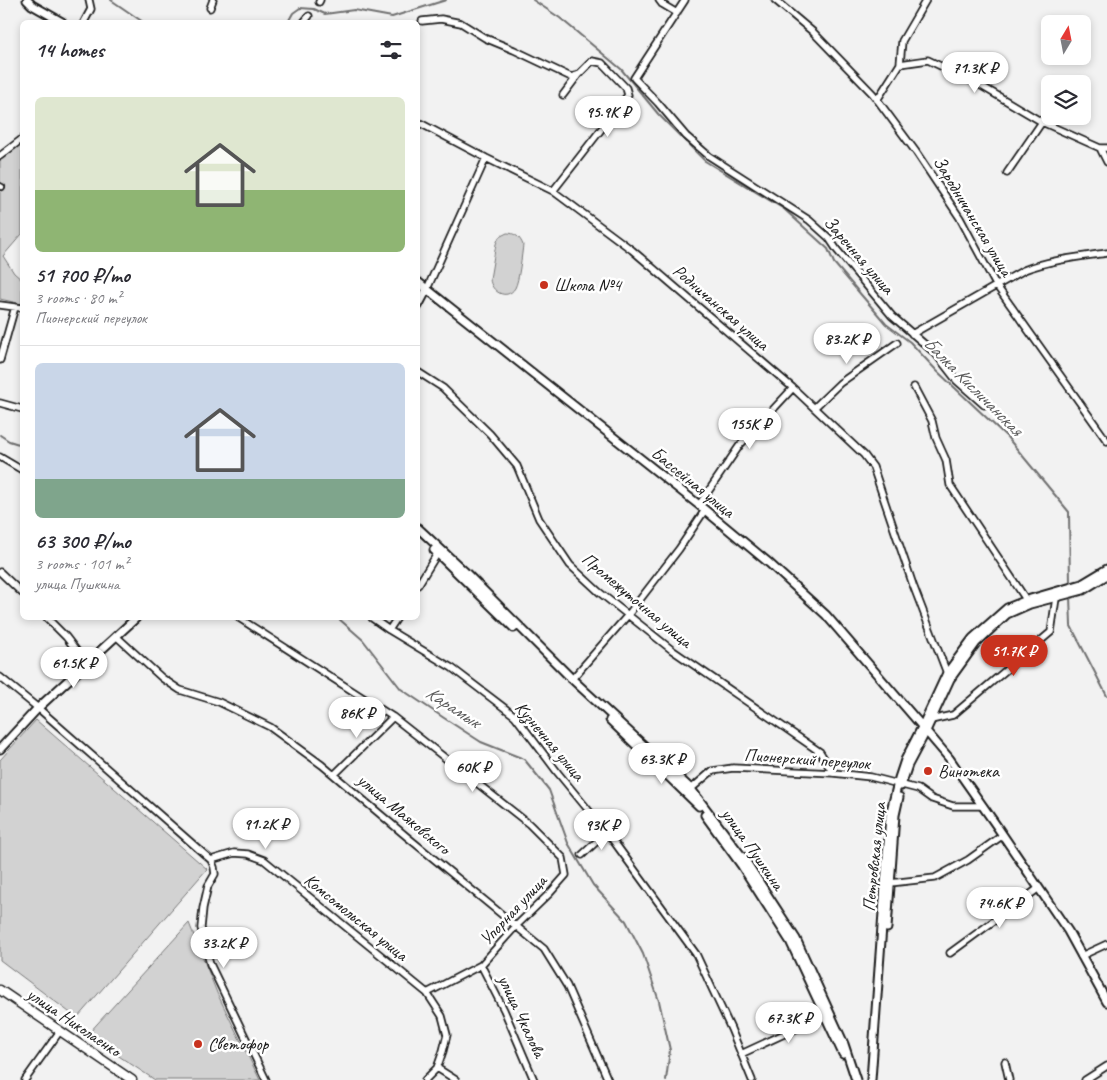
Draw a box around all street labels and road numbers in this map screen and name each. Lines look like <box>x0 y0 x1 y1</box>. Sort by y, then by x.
street label: Зародничанская улица <box>928 152 1018 282</box>
street label: Заречная улица <box>819 211 900 299</box>
street label: Родничанская улица <box>668 259 775 356</box>
street label: Бассейная улица <box>647 442 741 523</box>
street label: Промежуточная улица <box>578 548 698 653</box>
street label: Кузнечная улица <box>510 697 590 787</box>
street label: Пионерский переулок <box>744 744 873 775</box>
street label: улица Маяковского <box>352 768 456 860</box>
street label: Петровская улица <box>857 800 891 913</box>
street label: улица Пушкина <box>716 803 790 896</box>
street label: Комсомольская улица <box>300 869 414 967</box>
street label: Упорная улица <box>475 869 552 950</box>
street label: улица Чкалова <box>493 970 551 1062</box>
street label: улица Николаенко <box>22 982 126 1062</box>

